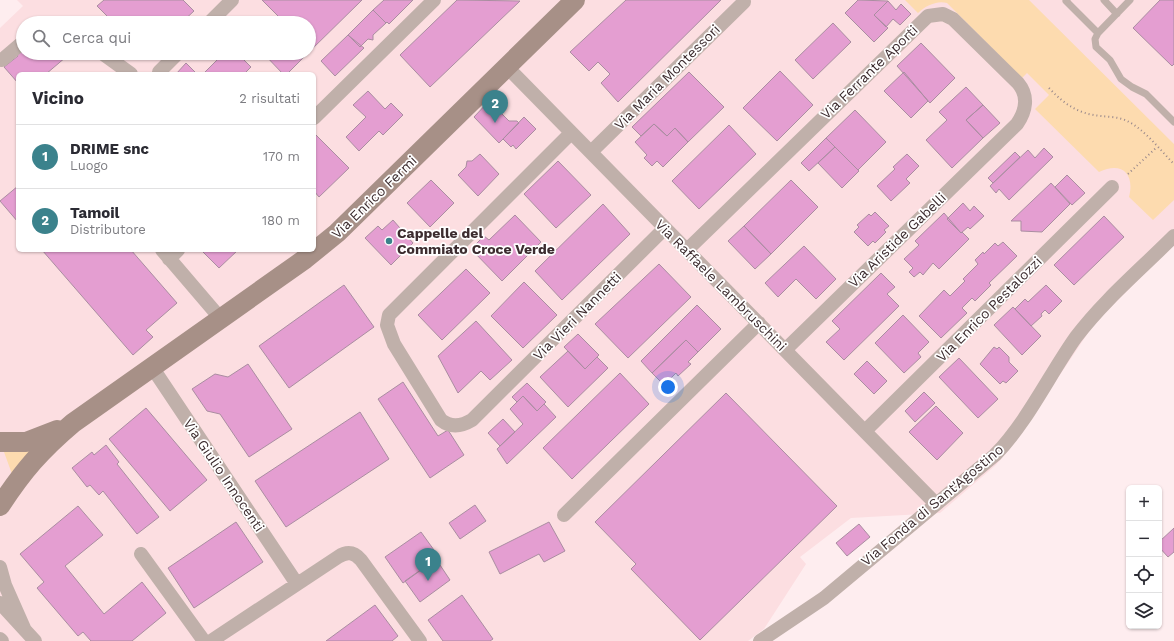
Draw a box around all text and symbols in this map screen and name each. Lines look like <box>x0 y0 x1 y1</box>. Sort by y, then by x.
search box <box>16 16 316 60</box>
street label: Via Maria Montessori <box>611 21 723 133</box>
street label: Via Ferrante Aporti <box>817 22 921 122</box>
icon: search <box>30 27 52 49</box>
text: Cerca qui <box>62 29 131 47</box>
text: Vicino <box>32 88 84 108</box>
pin: 2 <box>482 90 508 123</box>
text: 2 risultati <box>239 91 300 106</box>
text: DRIME snc <box>70 140 149 158</box>
text: 1 <box>42 149 48 164</box>
text: 170 m <box>263 149 300 164</box>
street label: Via Enrico Fermi <box>328 152 420 242</box>
text: Luogo <box>70 158 108 173</box>
street label: Via Aristide Gabelli <box>845 189 949 291</box>
text: Tamoil <box>70 204 120 222</box>
text: 2 <box>41 213 49 228</box>
text: 180 m <box>262 213 300 228</box>
street label: Via Raffaele Lambruschini <box>652 216 790 354</box>
text: Distributore <box>70 222 146 237</box>
place label: Cappelle del Commiato Croce Verde <box>397 225 555 257</box>
marker: Cappelle del Commiato Croce Verde <box>384 236 394 246</box>
street label: Via Enrico Pestalozzi <box>933 253 1045 365</box>
street label: Via Vieri Nannetti <box>530 269 624 363</box>
your location <box>658 377 678 397</box>
street label: Via Giulio Innocenti <box>180 416 268 534</box>
street label: Via Fonda di Sant'Agostino <box>858 441 1006 569</box>
map controls <box>1126 485 1162 629</box>
button: + <box>1126 485 1162 521</box>
button: − <box>1126 521 1162 557</box>
pin: 1 <box>415 548 441 581</box>
button: locate <box>1126 557 1162 593</box>
button: layers <box>1126 593 1162 629</box>

